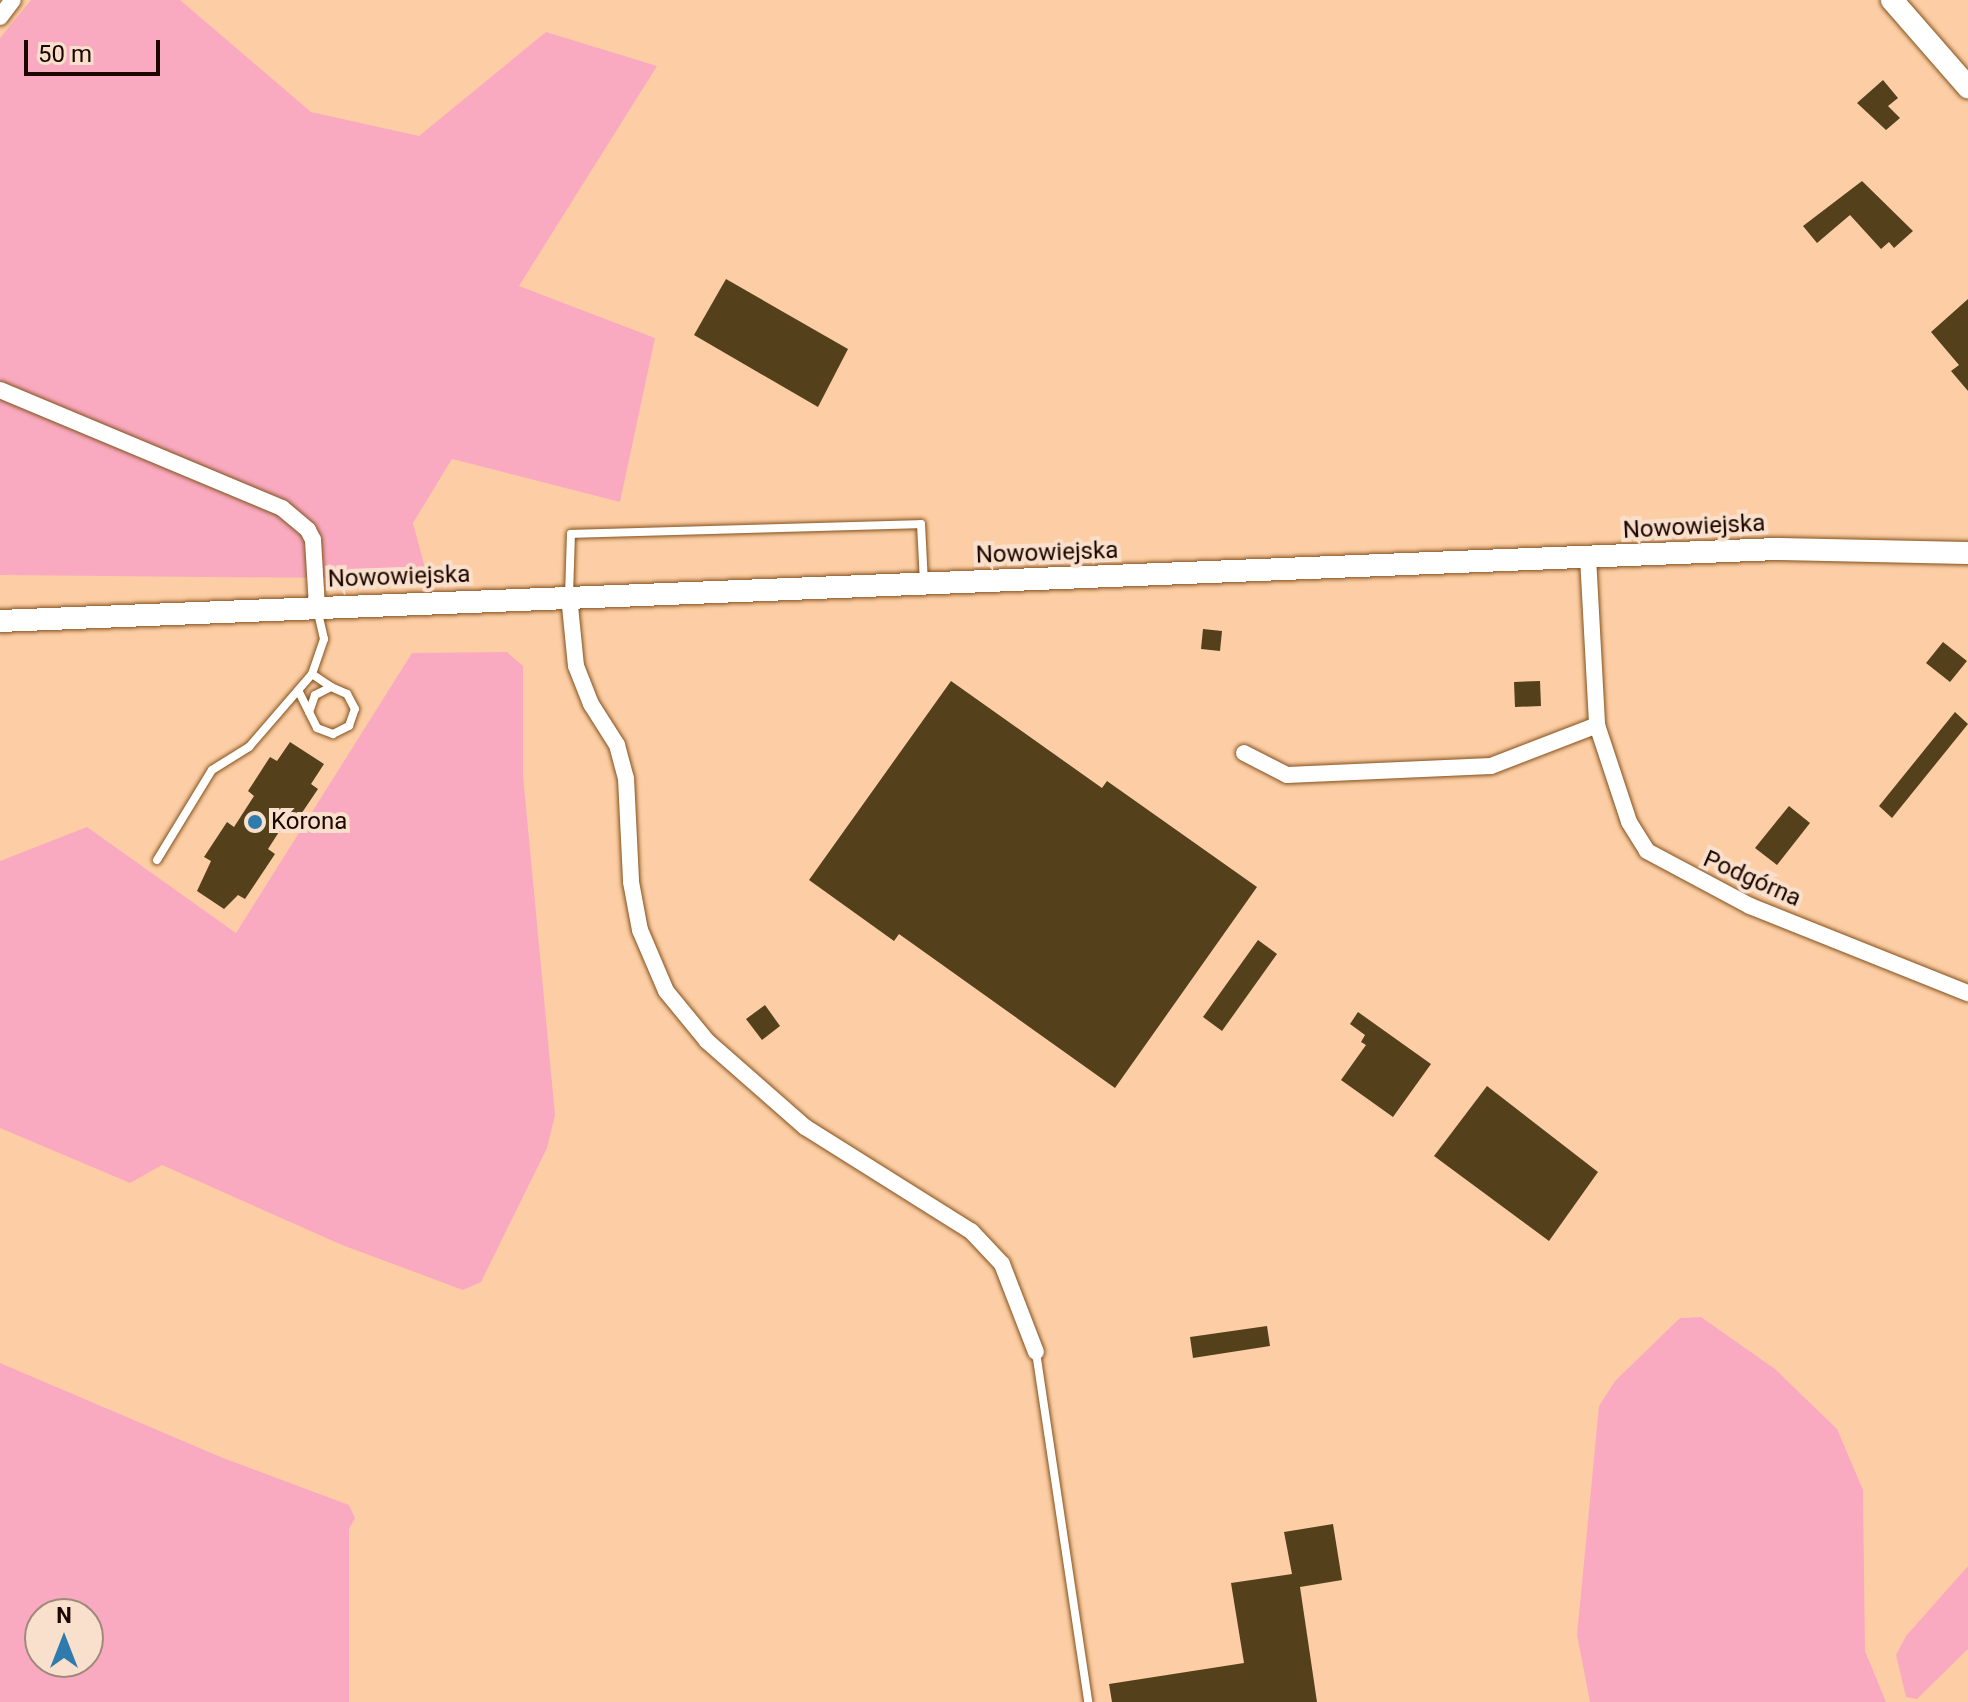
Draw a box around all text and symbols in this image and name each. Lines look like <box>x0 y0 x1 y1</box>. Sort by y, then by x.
scale bar <box>28 24 164 74</box>
text: 50 m <box>38 40 92 68</box>
street label: Nowowiejska <box>1622 509 1766 545</box>
street label: Nowowiejska <box>975 536 1119 570</box>
street label: Nowowiejska <box>327 560 471 594</box>
place label: Korona <box>271 808 347 836</box>
marker: Korona <box>246 813 264 831</box>
street label: Podgórna <box>1699 845 1805 913</box>
north arrow <box>24 1598 104 1678</box>
text: N <box>56 1603 72 1628</box>

